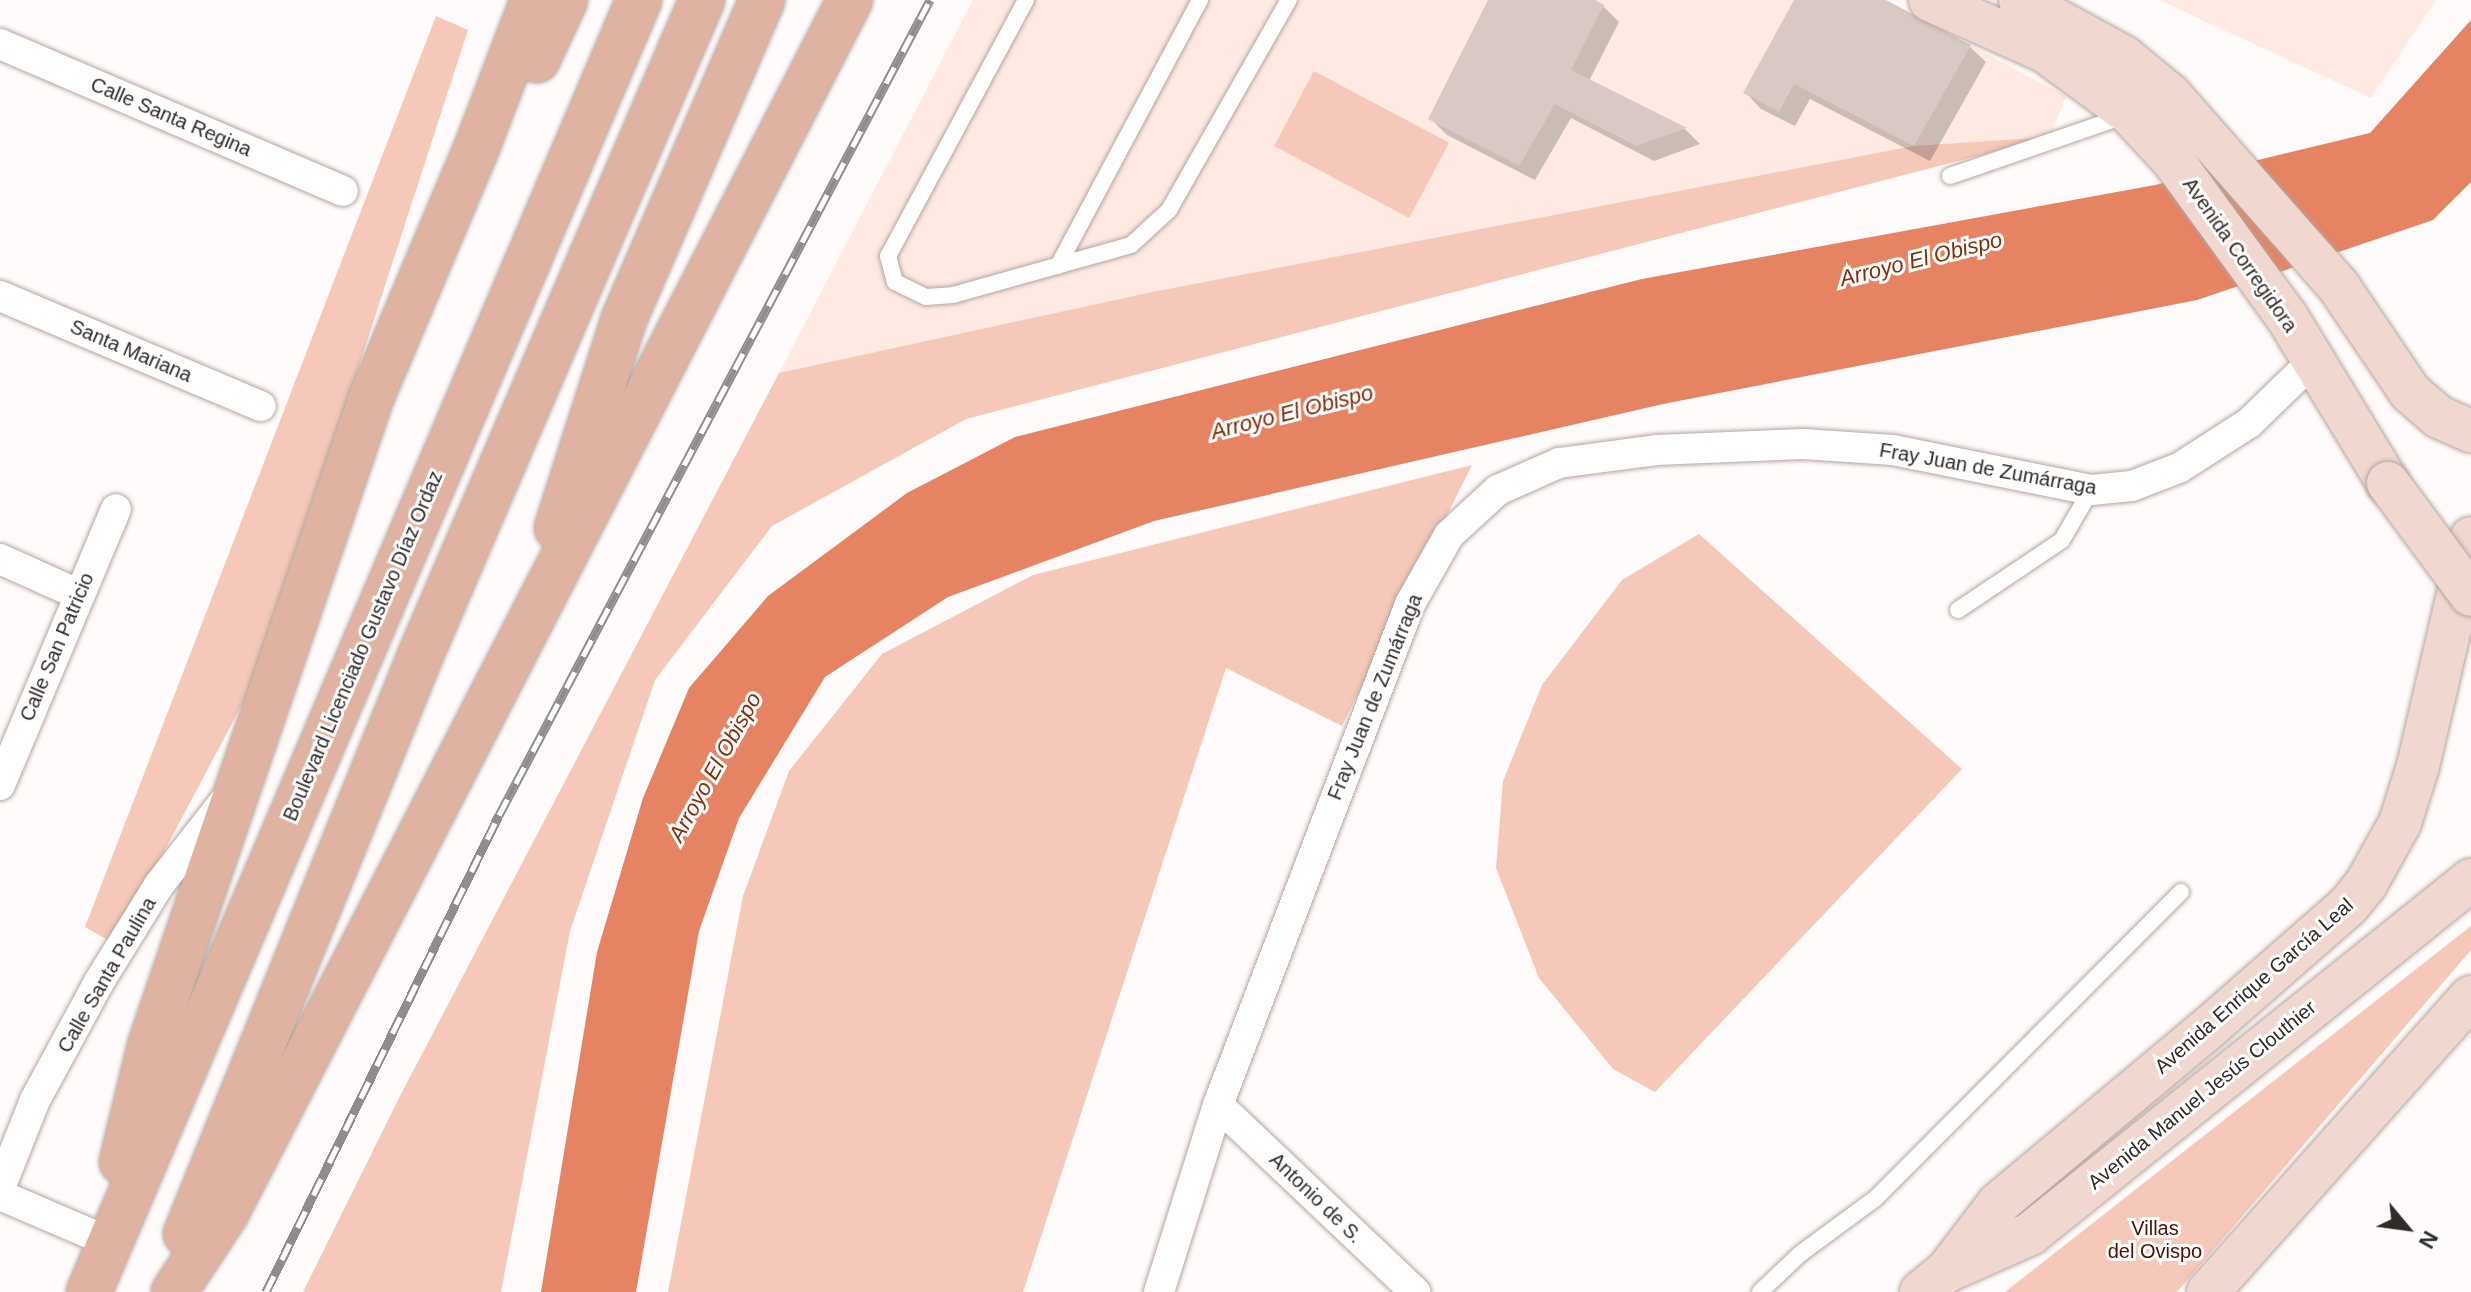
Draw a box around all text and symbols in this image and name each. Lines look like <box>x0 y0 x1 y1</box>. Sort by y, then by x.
street label: Calle Santa Regina <box>87 72 255 162</box>
street label: Avenida Corregidora <box>2178 173 2302 337</box>
water label: Arroyo El Obispo <box>1837 226 2005 292</box>
street label: Santa Mariana <box>66 315 196 387</box>
water label: Arroyo El Obispo <box>1208 379 1376 445</box>
street label: Fray Juan de Zumárraga <box>1878 438 2098 500</box>
street label: Boulevard Licenciado Gustavo Díaz Ordaz <box>278 467 448 825</box>
street label: Calle San Patricio <box>15 569 99 725</box>
street label: Fray Juan de Zumárraga <box>1323 590 1427 804</box>
water label: Arroyo El Obispo <box>663 688 767 846</box>
street label: Calle Santa Paulina <box>53 893 161 1057</box>
street label: Avenida Enrique García Leal <box>2150 893 2358 1079</box>
street label: Avenida Manuel Jesús Clouthier <box>2083 996 2321 1194</box>
street label: Antonio de S. <box>1264 1148 1368 1248</box>
north arrow <box>2367 1188 2447 1268</box>
park label: Villas del Ovispo <box>2108 1216 2202 1263</box>
text: N <box>2414 1227 2443 1253</box>

